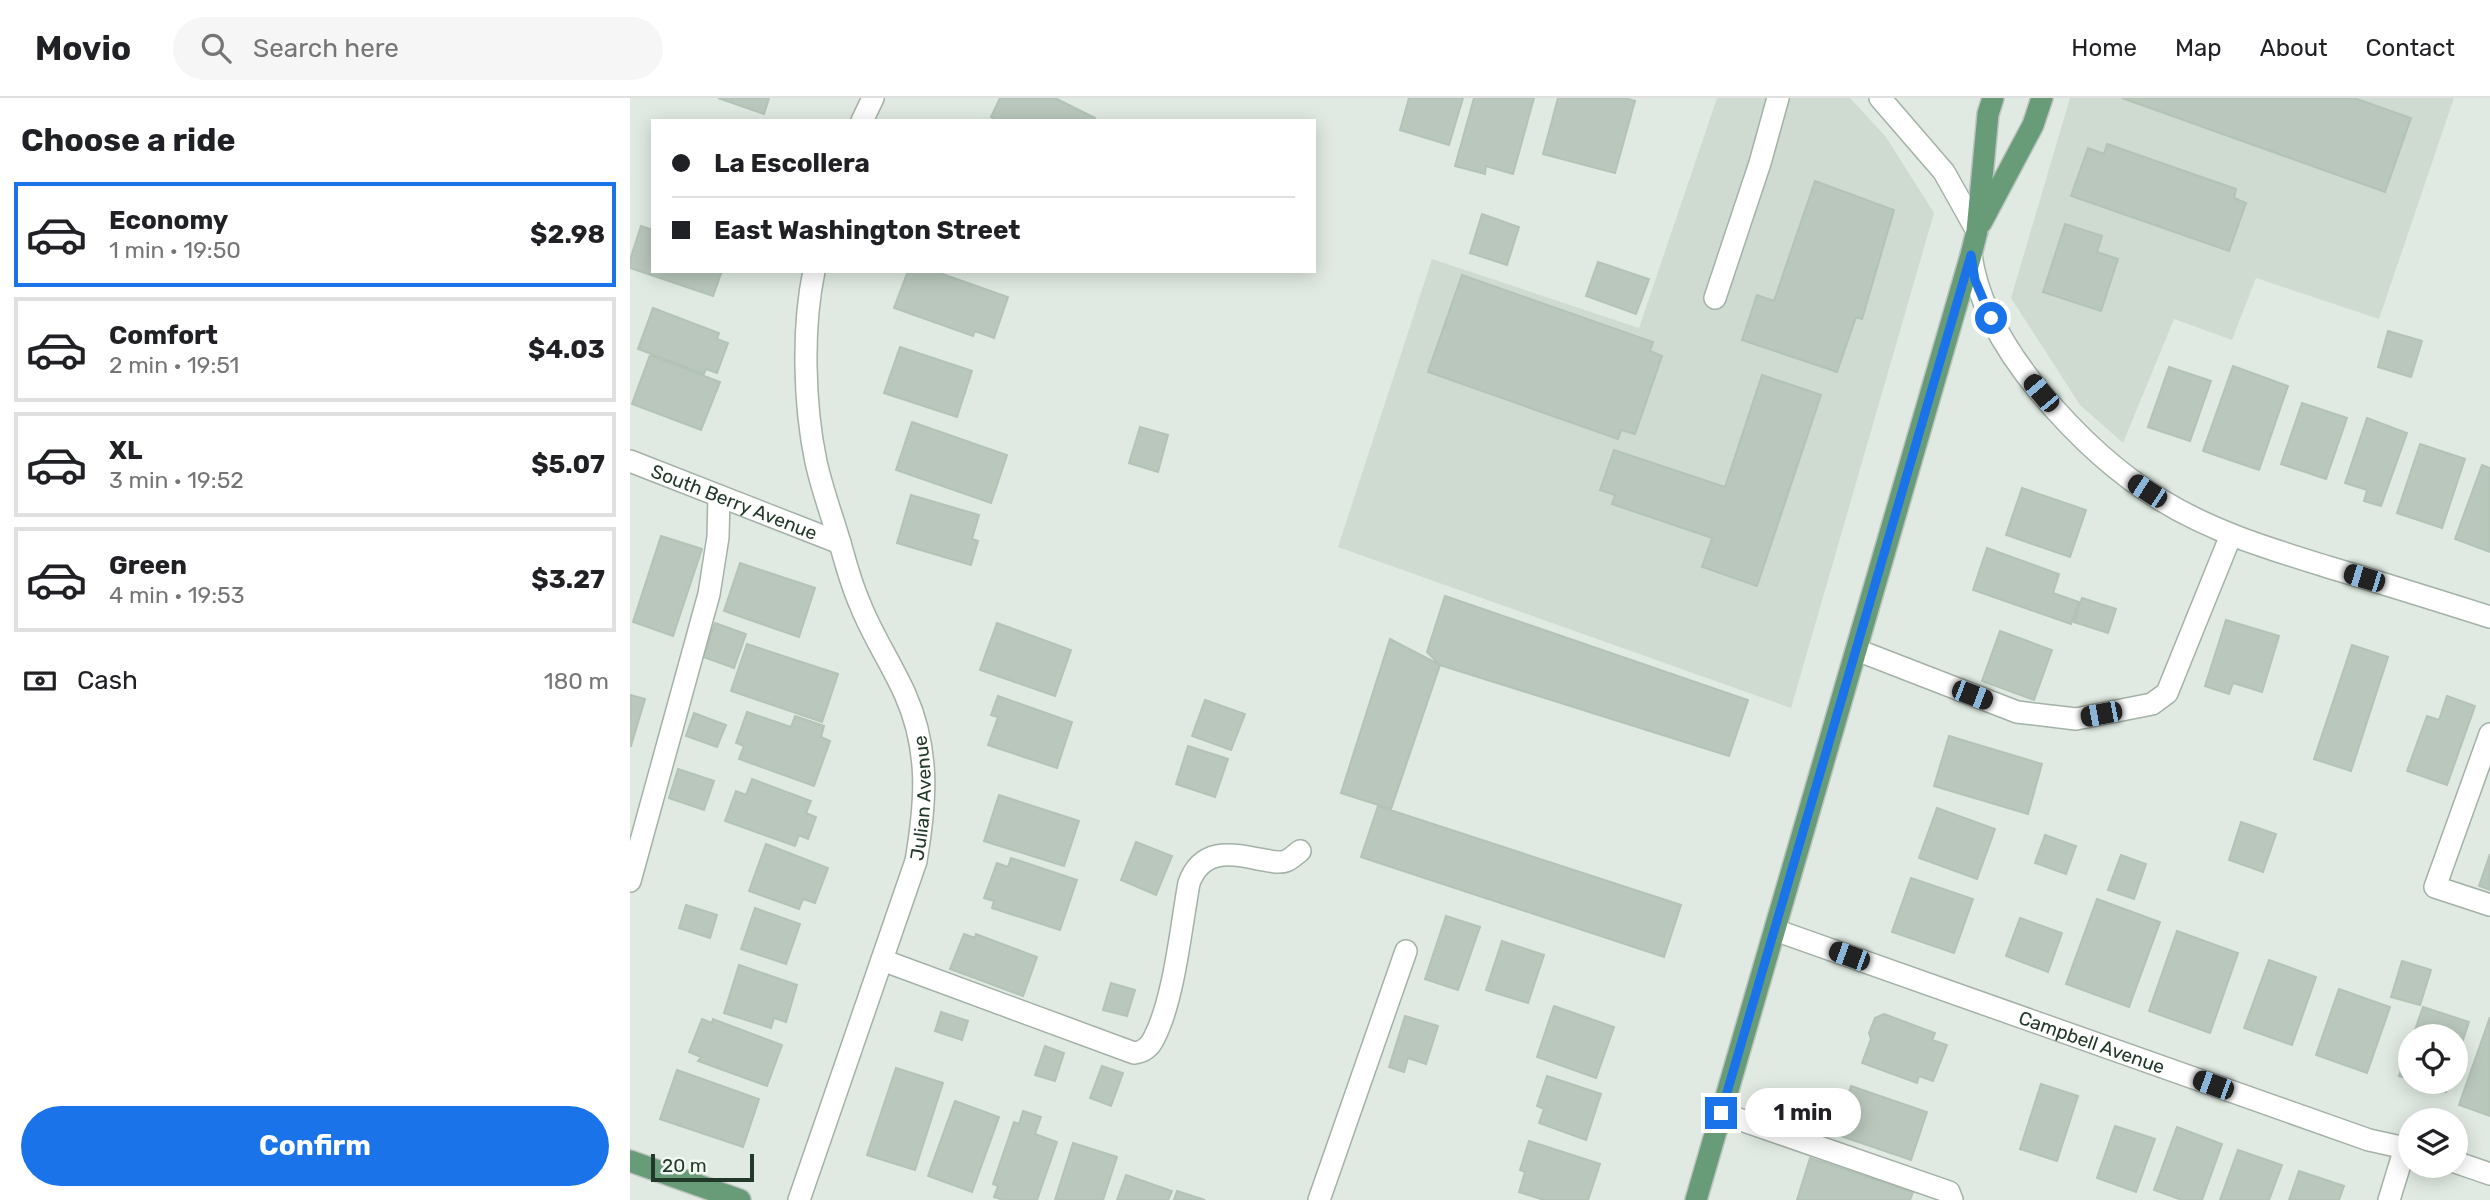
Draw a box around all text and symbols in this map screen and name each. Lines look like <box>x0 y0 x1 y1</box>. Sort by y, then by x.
search box <box>173 17 663 80</box>
text: Movio <box>35 29 131 68</box>
icon: search <box>197 29 235 67</box>
text: Search here <box>253 33 399 64</box>
text: Home <box>2071 34 2137 62</box>
text: Map <box>2175 34 2222 62</box>
text: About <box>2260 34 2328 62</box>
text: Contact <box>2366 34 2455 62</box>
text: Choose a ride <box>21 121 235 159</box>
text: La Escollera <box>714 148 870 179</box>
icon: car <box>25 203 88 266</box>
text: Economy <box>109 205 228 236</box>
text: East Washington Street <box>714 215 1020 246</box>
text: $2.98 <box>530 219 605 250</box>
text: 1 min · 19:50 <box>109 236 241 264</box>
route start <box>1975 302 2007 334</box>
icon: car <box>25 318 88 381</box>
text: Comfort <box>109 320 218 351</box>
text: $4.03 <box>528 334 605 365</box>
text: 2 min · 19:51 <box>109 351 239 379</box>
car <box>2020 370 2063 416</box>
icon: car <box>25 433 88 496</box>
text: XL <box>109 435 142 466</box>
text: $5.07 <box>531 449 605 480</box>
street label: South Berry Avenue <box>648 459 821 545</box>
text: 3 min · 19:52 <box>109 466 244 494</box>
car <box>2124 471 2171 511</box>
icon: car <box>25 548 88 611</box>
text: Green <box>109 550 187 581</box>
car <box>2341 562 2388 594</box>
text: $3.27 <box>531 564 605 595</box>
text: 4 min · 19:53 <box>109 581 245 609</box>
icon: cash <box>21 662 59 700</box>
text: Cash <box>77 665 138 696</box>
text: 180 m <box>544 667 609 695</box>
car <box>1949 678 1996 712</box>
car <box>2079 700 2124 728</box>
street label: Julian Avenue <box>905 734 935 862</box>
car <box>1826 939 1873 973</box>
street label: Campbell Avenue <box>2016 1006 2168 1078</box>
map controls <box>2398 1024 2468 1178</box>
button: locate <box>2398 1024 2468 1094</box>
car <box>2190 1068 2237 1102</box>
callout: 1 min <box>1746 1088 1861 1138</box>
route end <box>1705 1097 1737 1129</box>
text: 1 min <box>1774 1098 1832 1126</box>
button: Confirm <box>21 1106 609 1186</box>
button: layers <box>2398 1108 2468 1178</box>
scale bar <box>651 1151 754 1183</box>
text: 20 m <box>662 1154 707 1177</box>

